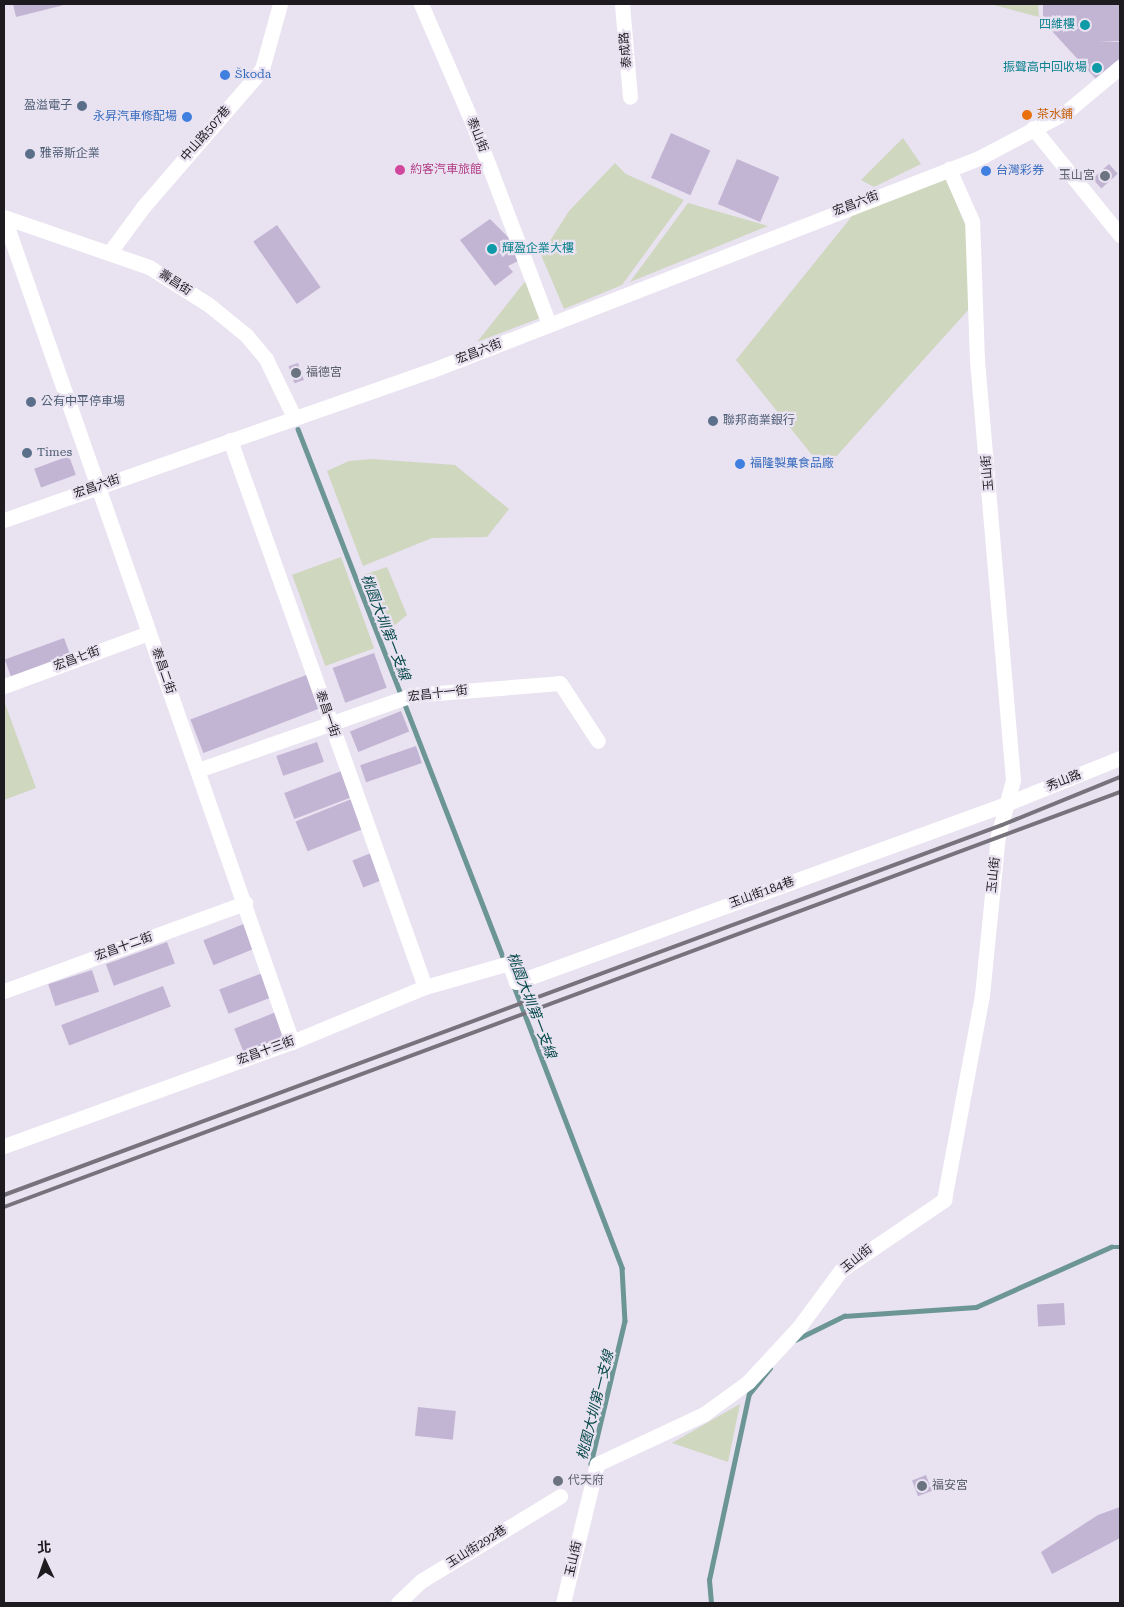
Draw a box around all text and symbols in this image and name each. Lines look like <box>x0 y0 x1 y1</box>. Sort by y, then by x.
place label: 四維樓 <box>1039 18 1075 32</box>
marker: 四維樓 <box>1079 19 1091 31</box>
street label: 泰成路 <box>617 31 635 69</box>
place label: 振聲高中回收場 <box>1003 61 1087 75</box>
marker: 振聲高中回收場 <box>1091 62 1103 74</box>
place label: Škoda <box>235 68 271 82</box>
marker: Škoda <box>219 69 231 81</box>
place label: 盈溢電子 <box>24 99 72 113</box>
marker: 盈溢電子 <box>76 100 88 112</box>
street label: 中山路507巷 <box>178 104 234 164</box>
place label: 茶水鋪 <box>1037 108 1073 122</box>
marker: 茶水鋪 <box>1021 109 1033 121</box>
place label: 永昇汽車修配場 <box>93 110 177 124</box>
marker: 永昇汽車修配場 <box>181 111 193 123</box>
street label: 泰山街 <box>464 116 490 154</box>
place label: 雅蒂斯企業 <box>40 147 100 161</box>
marker: 雅蒂斯企業 <box>24 148 36 160</box>
place label: 約客汽車旅館 <box>410 163 482 177</box>
marker: 約客汽車旅館 <box>394 164 406 176</box>
place label: 台灣彩券 <box>996 164 1044 178</box>
marker: 台灣彩券 <box>980 165 992 177</box>
place label: 玉山宮 <box>1059 169 1095 183</box>
marker: 玉山宮 <box>1099 170 1111 182</box>
street label: 宏昌六街 <box>831 189 881 219</box>
place label: 輝盈企業大樓 <box>502 242 574 256</box>
marker: 輝盈企業大樓 <box>486 243 498 255</box>
street label: 壽昌街 <box>156 267 194 299</box>
street label: 宏昌六街 <box>454 337 504 367</box>
place label: 福德宮 <box>306 366 342 380</box>
marker: 福德宮 <box>290 367 302 379</box>
place label: 公有中平停車場 <box>41 395 125 409</box>
marker: 公有中平停車場 <box>25 396 37 408</box>
place label: 聯邦商業銀行 <box>723 414 795 428</box>
marker: 聯邦商業銀行 <box>707 415 719 427</box>
place label: Times <box>37 446 72 460</box>
marker: Times <box>21 447 33 459</box>
street label: 玉山街 <box>979 454 997 492</box>
place label: 福隆製菓食品廠 <box>750 457 834 471</box>
marker: 福隆製菓食品廠 <box>734 458 746 470</box>
street label: 宏昌六街 <box>72 472 122 502</box>
water label: 桃園大圳第一支線 <box>358 572 414 682</box>
street label: 宏昌七街 <box>52 644 102 674</box>
street label: 泰昌二街 <box>148 646 178 696</box>
street label: 宏昌十一街 <box>407 683 469 705</box>
street label: 泰昌一街 <box>312 689 342 739</box>
street label: 秀山路 <box>1045 768 1083 794</box>
street label: 玉山街 <box>985 856 1003 894</box>
street label: 玉山街184巷 <box>728 875 796 911</box>
street label: 宏昌十二街 <box>93 930 155 964</box>
water label: 桃園大圳第一支線 <box>504 950 560 1060</box>
street label: 宏昌十三街 <box>235 1034 297 1068</box>
street label: 玉山街 <box>838 1242 876 1276</box>
water label: 桃園大圳第一支線 <box>573 1349 617 1461</box>
place label: 代天府 <box>568 1474 604 1488</box>
marker: 代天府 <box>552 1475 564 1487</box>
place label: 福安宮 <box>932 1479 968 1493</box>
marker: 福安宮 <box>916 1480 928 1492</box>
street label: 玉山街292巷 <box>444 1523 510 1571</box>
north arrow <box>20 1537 70 1587</box>
text: 北 <box>37 1539 52 1555</box>
street label: 玉山街 <box>563 1540 585 1578</box>

